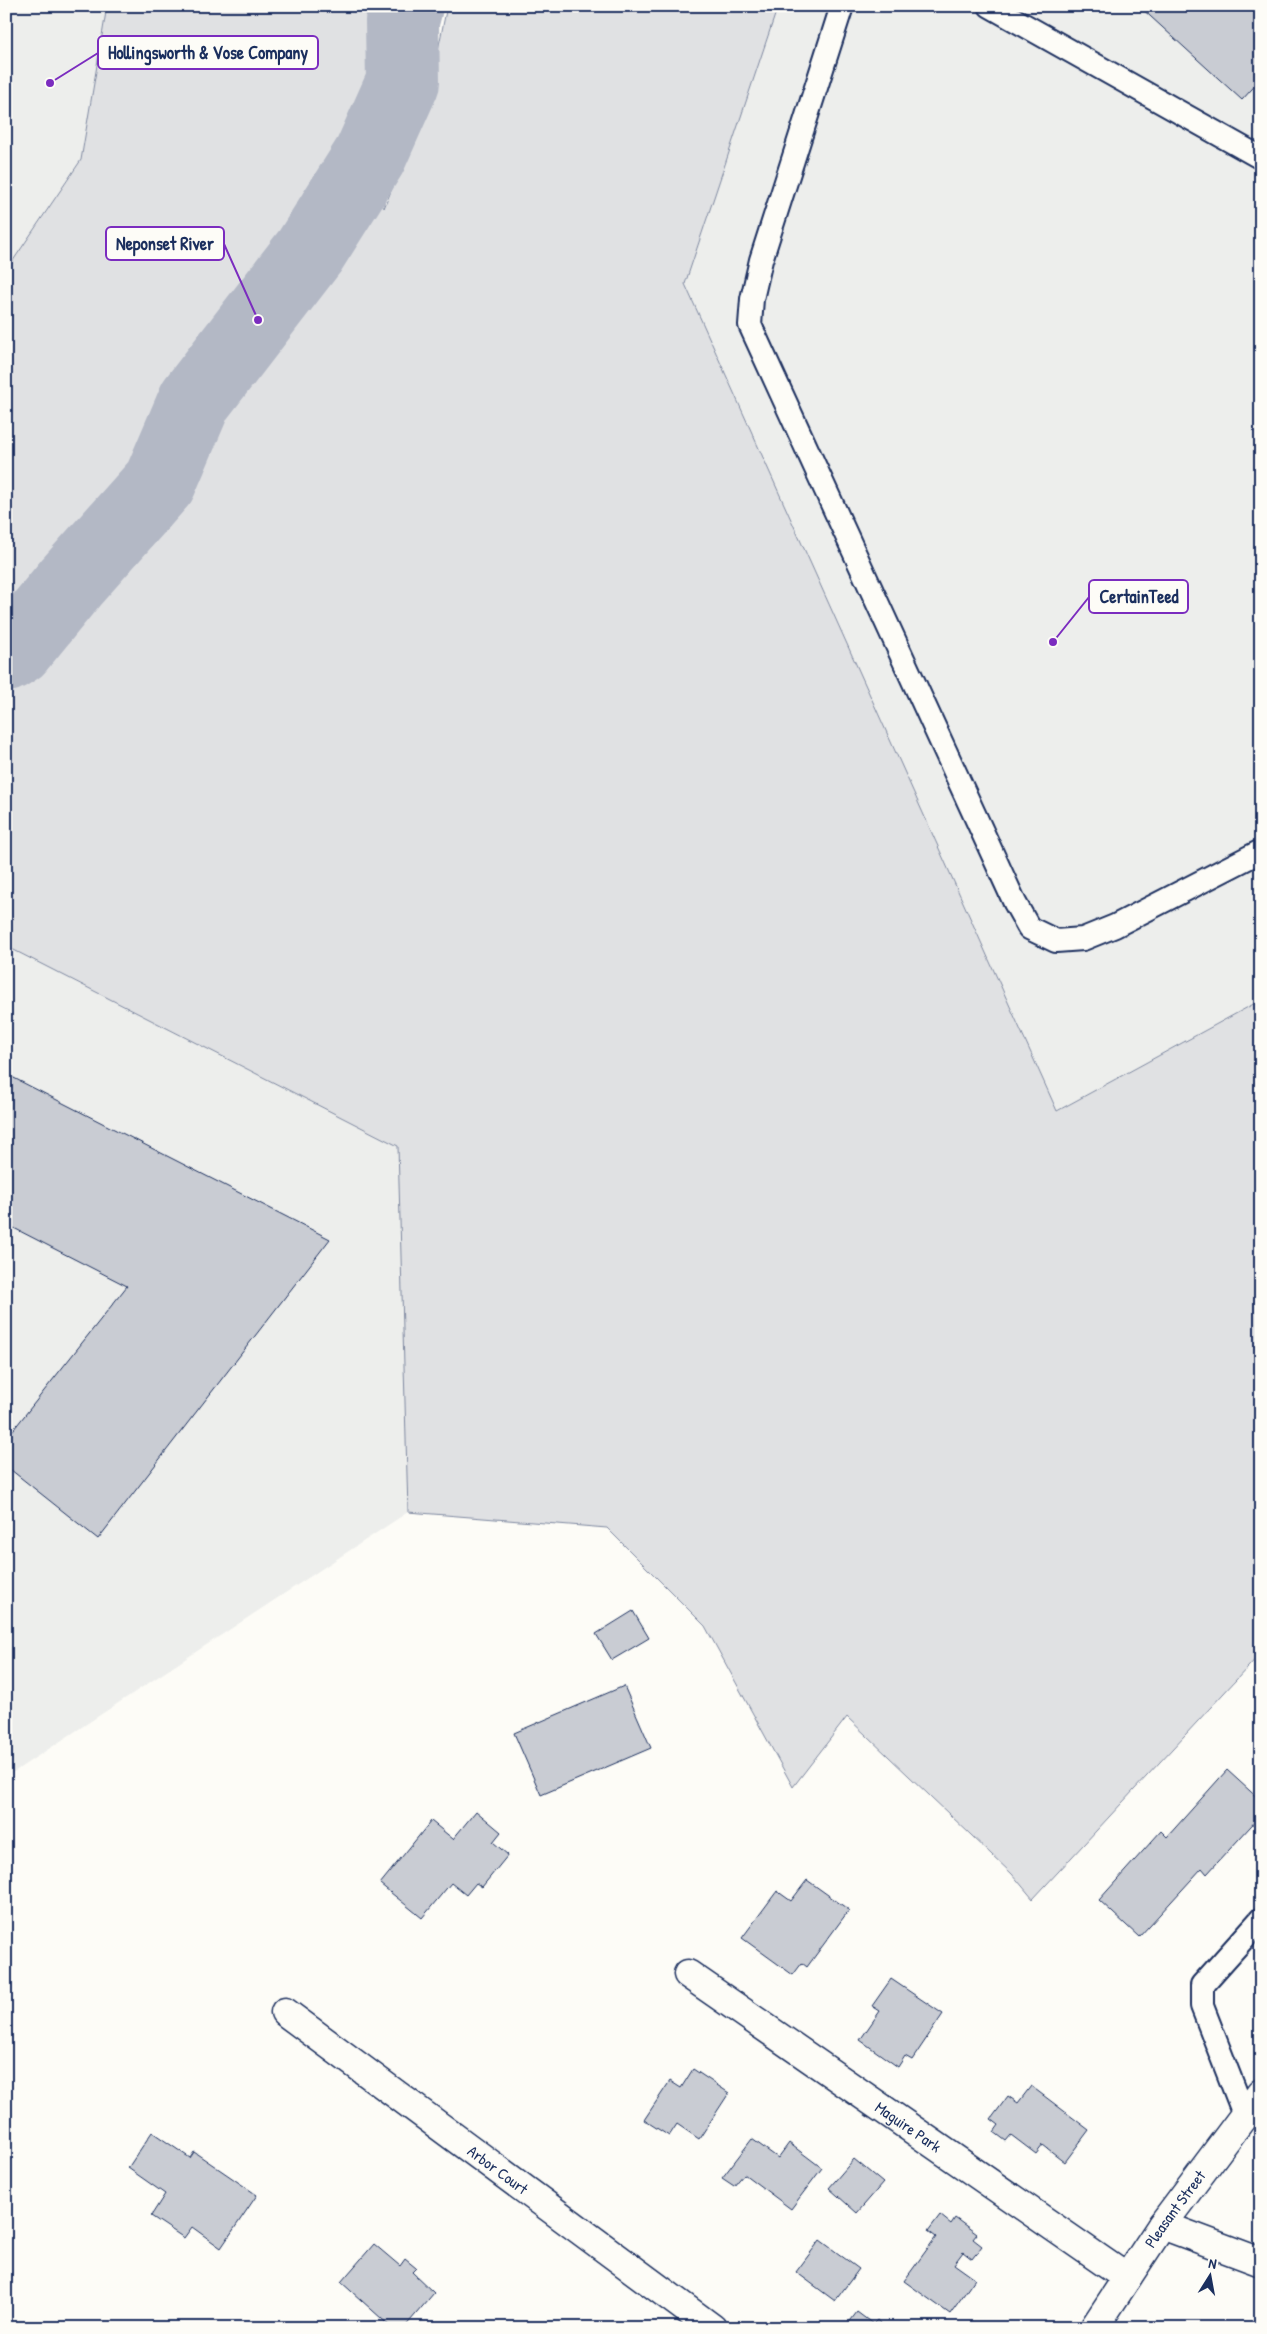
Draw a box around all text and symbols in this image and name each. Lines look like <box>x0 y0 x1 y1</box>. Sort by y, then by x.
callout: Hollingsworth & Vose Company <box>98 36 318 69</box>
text: Hollingsworth & Vose Company <box>108 40 308 66</box>
callout: Neponset River <box>106 227 224 260</box>
text: Neponset River <box>116 231 214 257</box>
callout: CertainTeed <box>1089 580 1188 613</box>
text: CertainTeed <box>1099 584 1179 609</box>
street label: Maguire Park <box>871 2096 946 2157</box>
street label: Arbor Court <box>463 2140 533 2200</box>
street label: Pleasant Street <box>1139 2165 1211 2252</box>
north arrow <box>1184 2252 1234 2302</box>
text: N <box>1207 2253 1219 2273</box>

